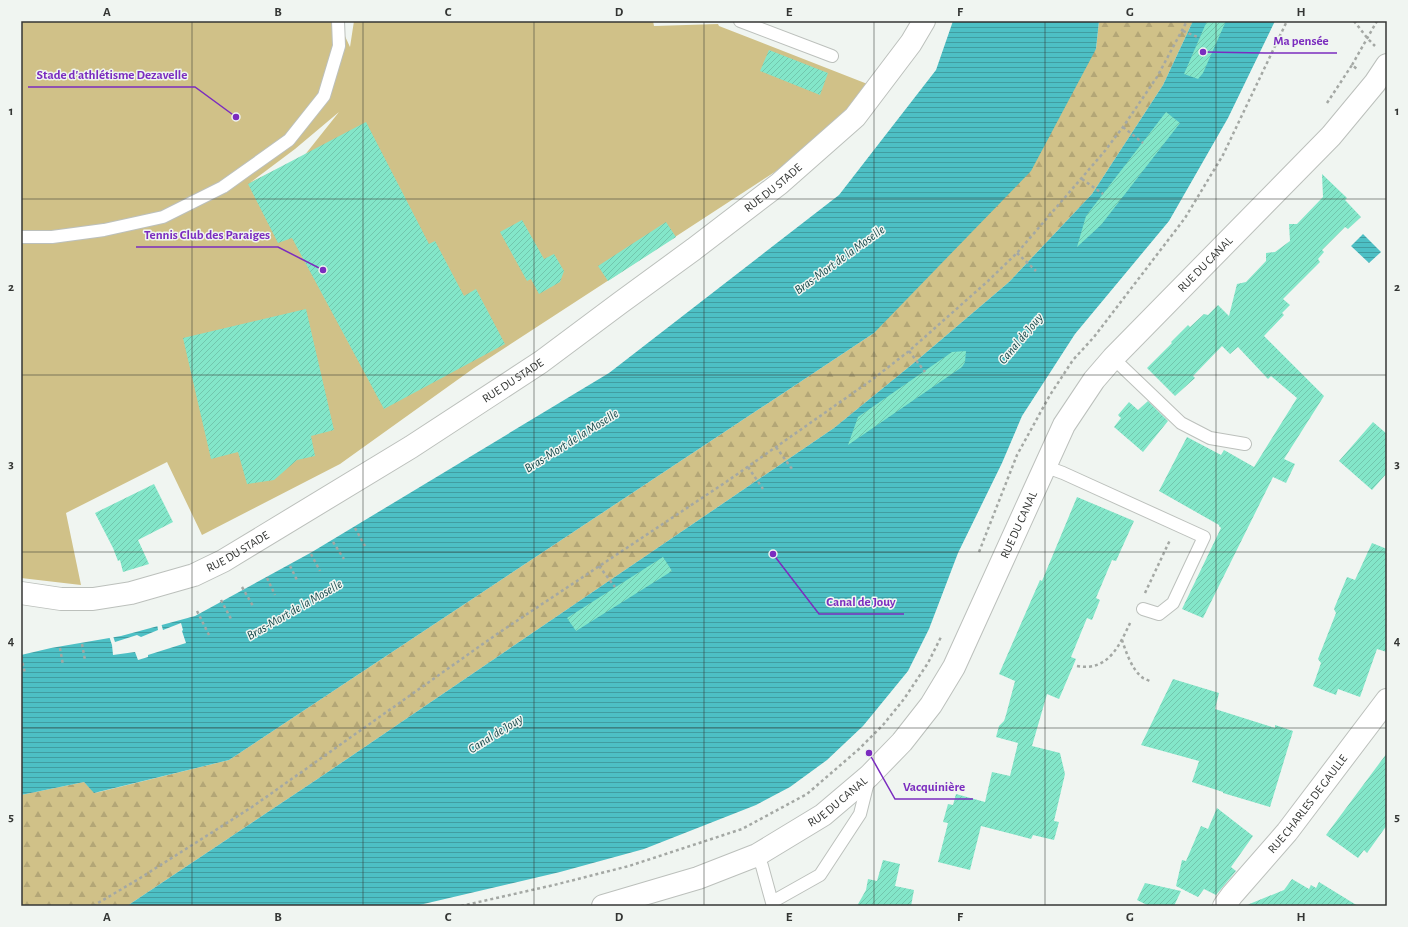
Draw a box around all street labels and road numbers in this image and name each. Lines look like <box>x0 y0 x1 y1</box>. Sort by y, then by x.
street label: RUE DU STADE <box>742 161 804 214</box>
street label: RUE DU CANAL <box>1175 234 1235 294</box>
street label: RUE DU STADE <box>480 356 546 405</box>
street label: RUE DU CANAL <box>998 489 1039 560</box>
street label: RUE DU STADE <box>204 529 271 574</box>
street label: RUE CHARLES DE GAULLE <box>1266 752 1349 855</box>
street label: RUE DU CANAL <box>806 774 869 829</box>

